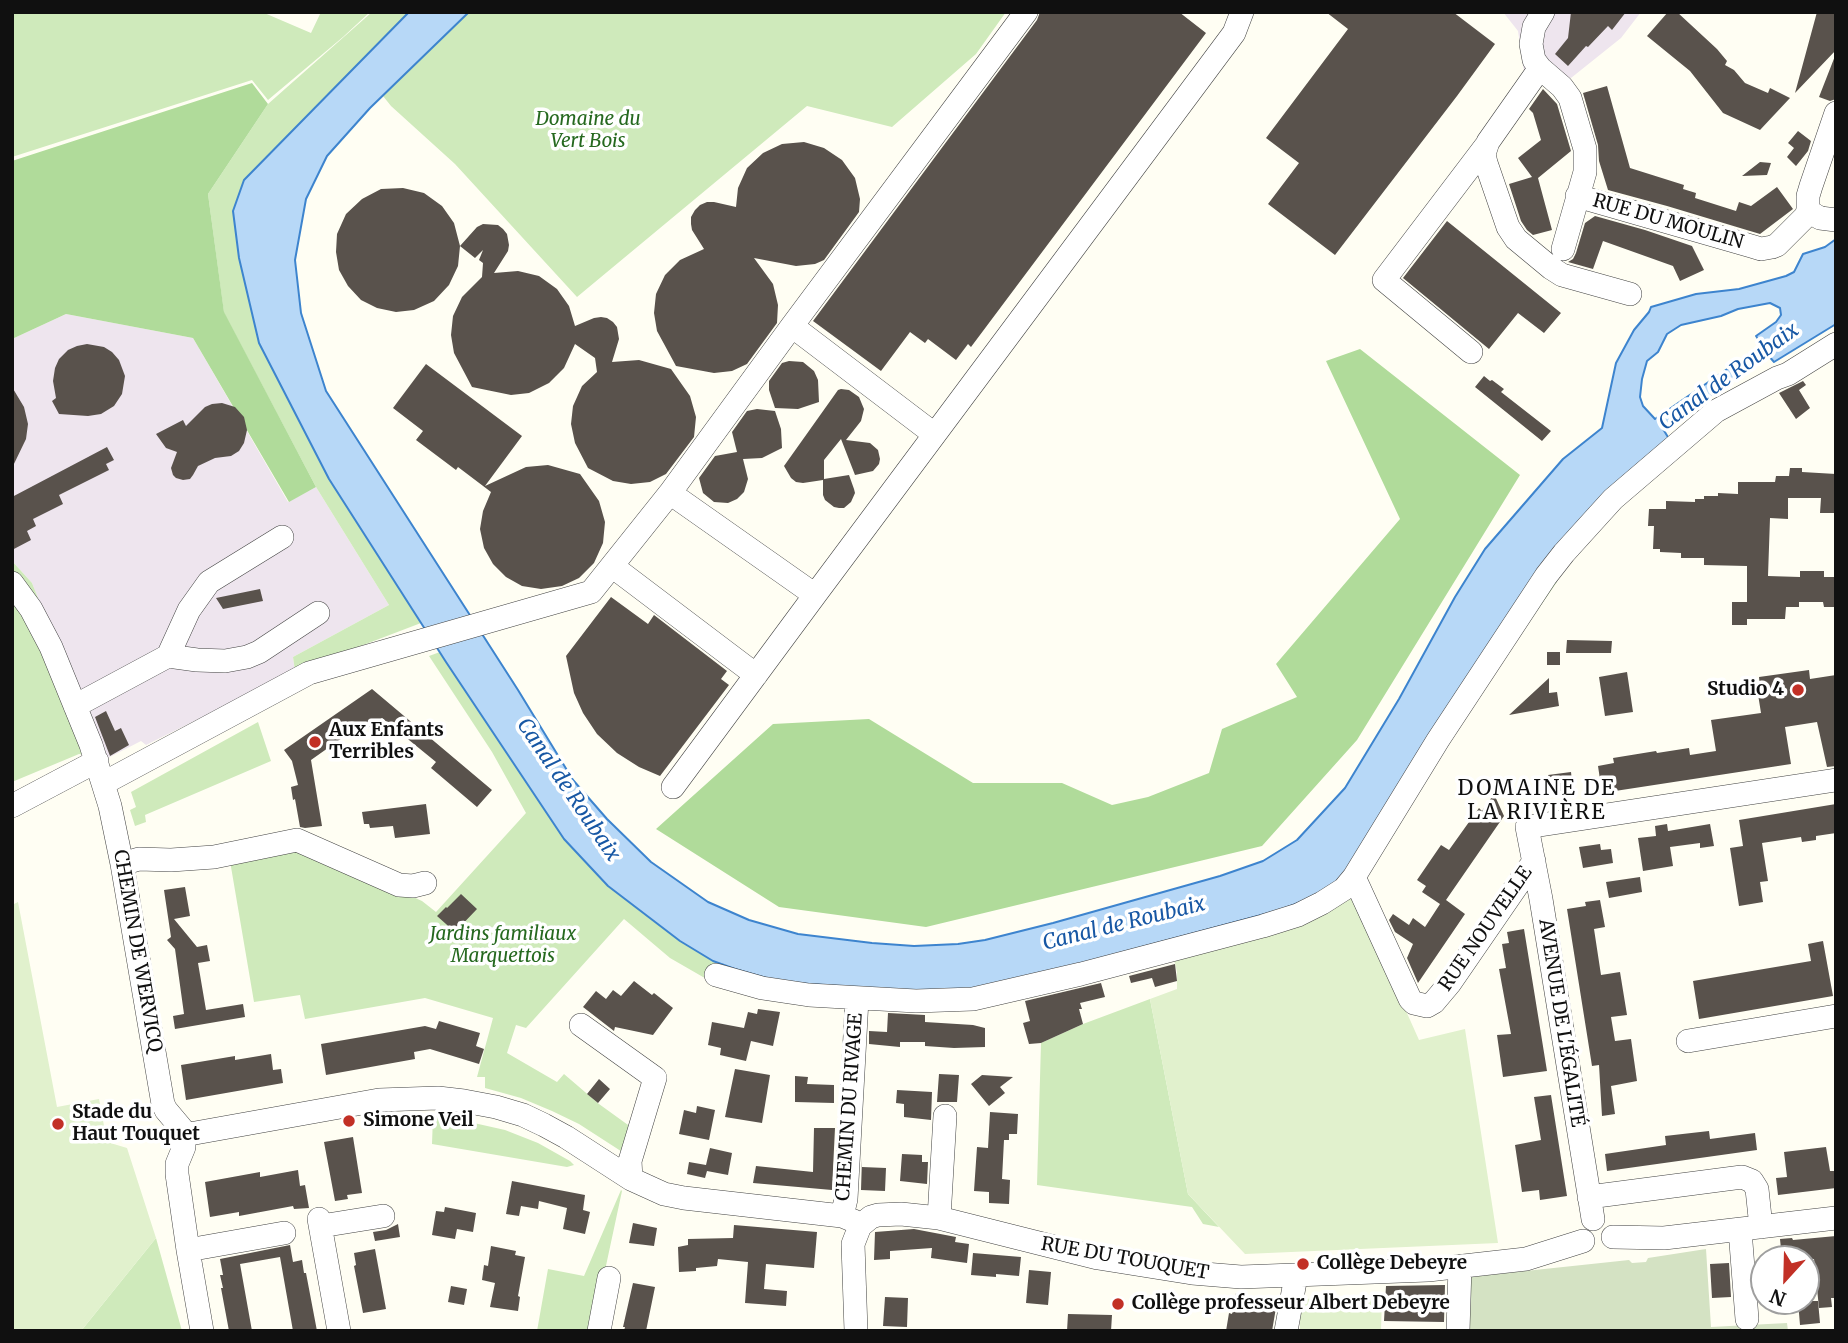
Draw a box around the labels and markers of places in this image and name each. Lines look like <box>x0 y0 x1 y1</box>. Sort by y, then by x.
place label: Studio 4 <box>1707 679 1784 701</box>
marker: Studio 4 <box>1790 682 1806 698</box>
place label: Aux Enfants Terribles <box>329 720 444 764</box>
marker: Aux Enfants Terribles <box>307 734 323 750</box>
place label: Stade du Haut Touquet <box>72 1102 200 1146</box>
place label: Simone Veil <box>363 1110 474 1132</box>
marker: Simone Veil <box>341 1113 357 1129</box>
marker: Stade du Haut Touquet <box>50 1116 66 1132</box>
place label: Collège Debeyre <box>1317 1253 1467 1275</box>
marker: Collège Debeyre <box>1295 1256 1311 1272</box>
place label: Collège professeur Albert Debeyre <box>1132 1293 1450 1315</box>
marker: Collège professeur Albert Debeyre <box>1110 1296 1126 1312</box>

